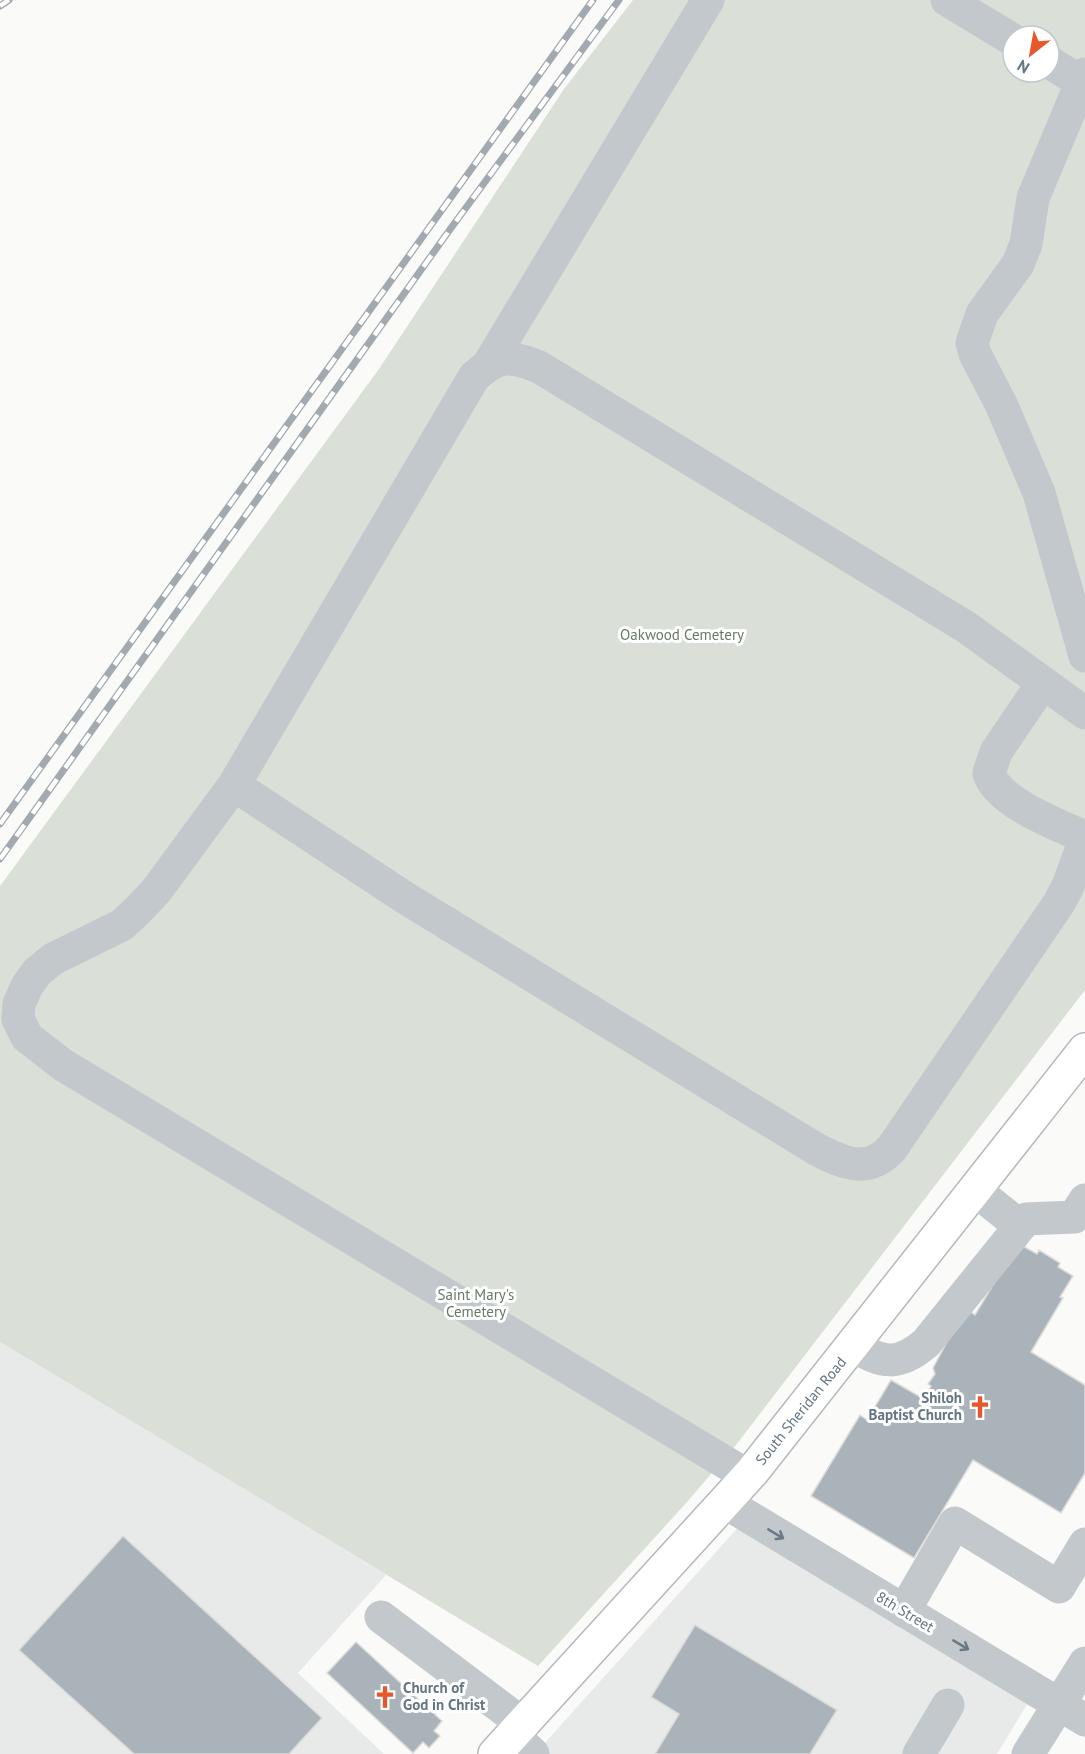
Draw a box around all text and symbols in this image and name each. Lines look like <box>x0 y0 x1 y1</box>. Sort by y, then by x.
north arrow <box>1001 24 1061 84</box>
text: N <box>1014 56 1033 78</box>
park label: Oakwood Cemetery <box>620 625 744 644</box>
park label: Saint Mary's Cemetery <box>438 1285 514 1321</box>
street label: South Sheridan Road <box>751 1353 850 1469</box>
place label: Shiloh Baptist Church <box>869 1388 962 1424</box>
church icon: Shiloh Baptist Church <box>967 1394 993 1420</box>
one-way arrow <box>767 1528 784 1540</box>
street label: 8th Street <box>873 1587 937 1636</box>
one-way arrow <box>952 1639 969 1651</box>
place label: Church of God in Christ <box>403 1678 486 1714</box>
church icon: Church of God in Christ <box>372 1684 398 1710</box>

